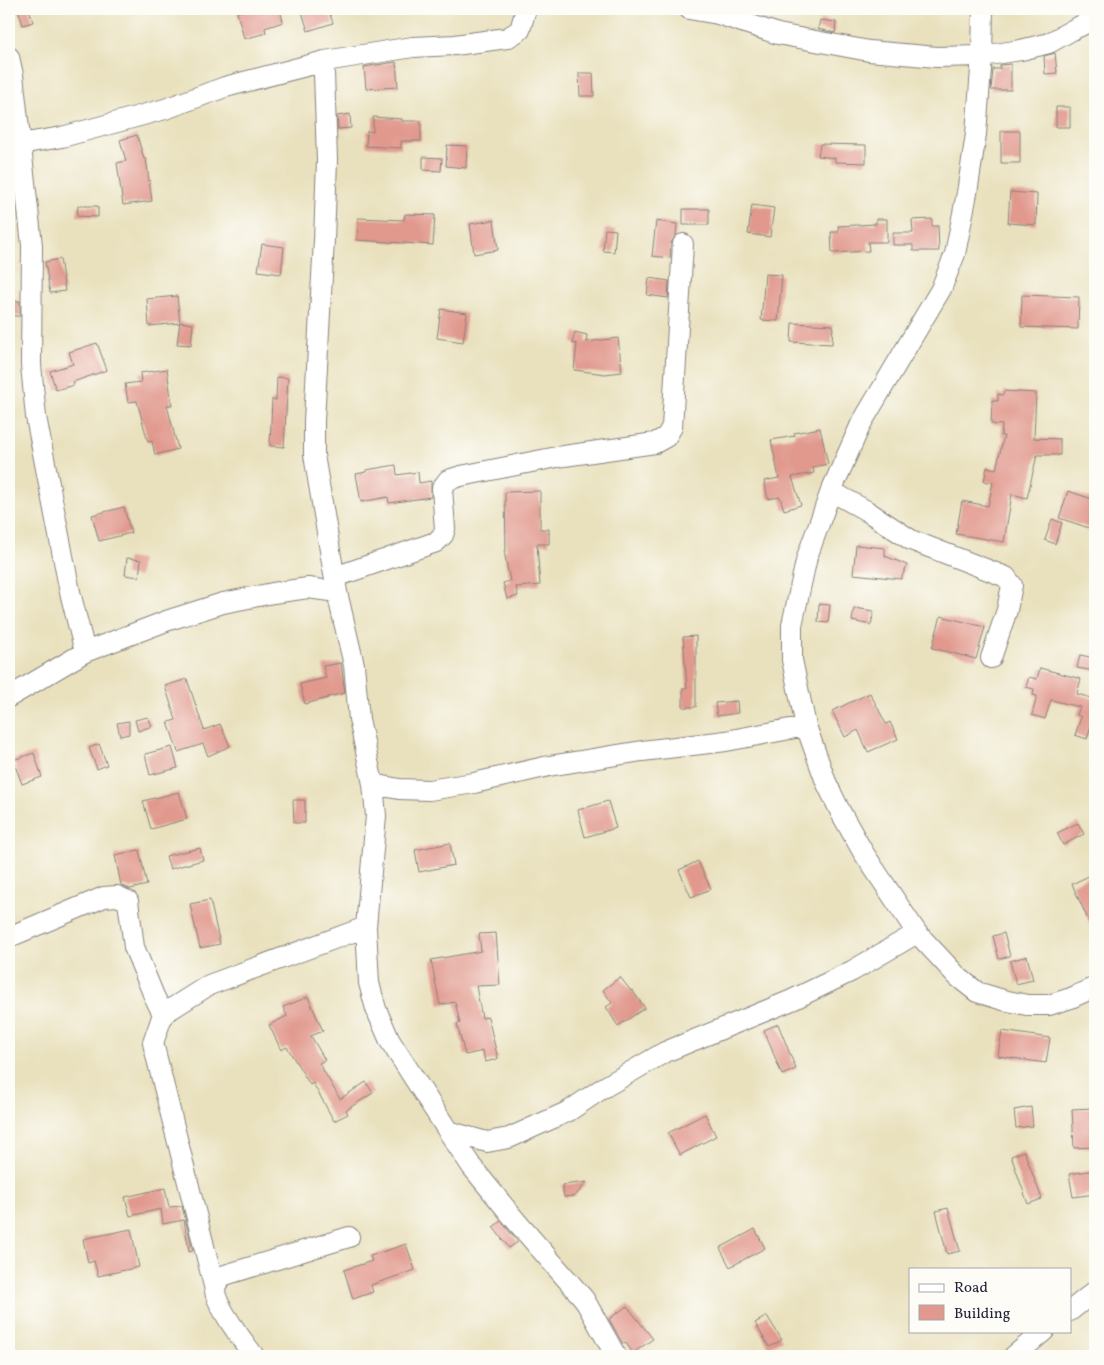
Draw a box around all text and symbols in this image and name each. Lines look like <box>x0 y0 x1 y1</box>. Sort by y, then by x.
legend <box>909 1268 1072 1332</box>
text: Road <box>954 1278 988 1299</box>
text: Building <box>954 1304 1011 1325</box>

